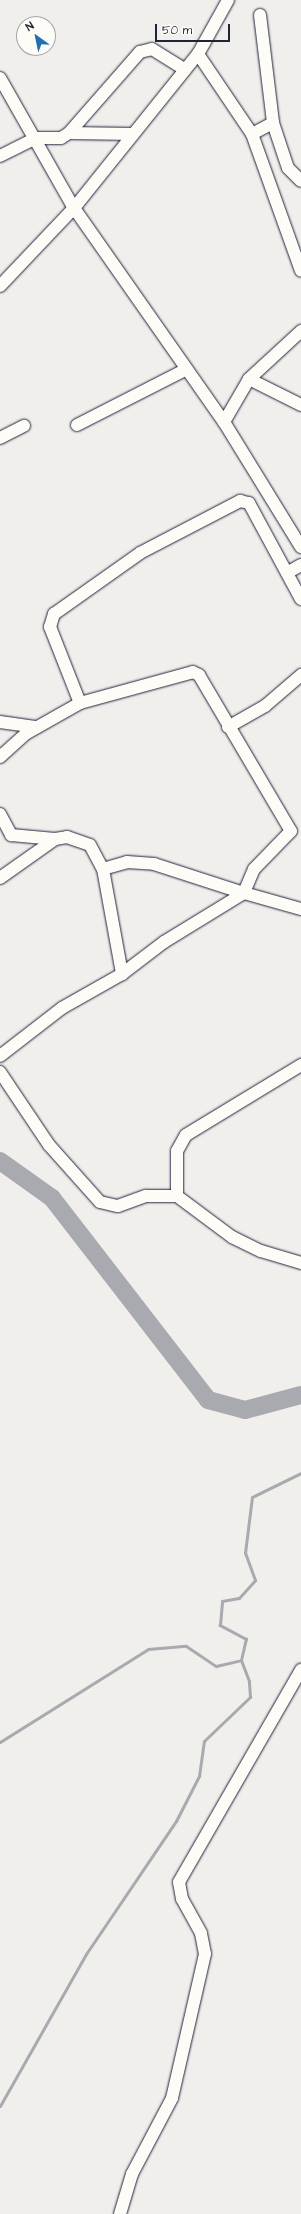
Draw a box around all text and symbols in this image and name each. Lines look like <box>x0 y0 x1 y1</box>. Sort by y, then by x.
north arrow <box>16 16 56 56</box>
scale bar <box>157 16 232 42</box>
text: N <box>23 18 37 35</box>
text: 50 m <box>162 22 192 39</box>

